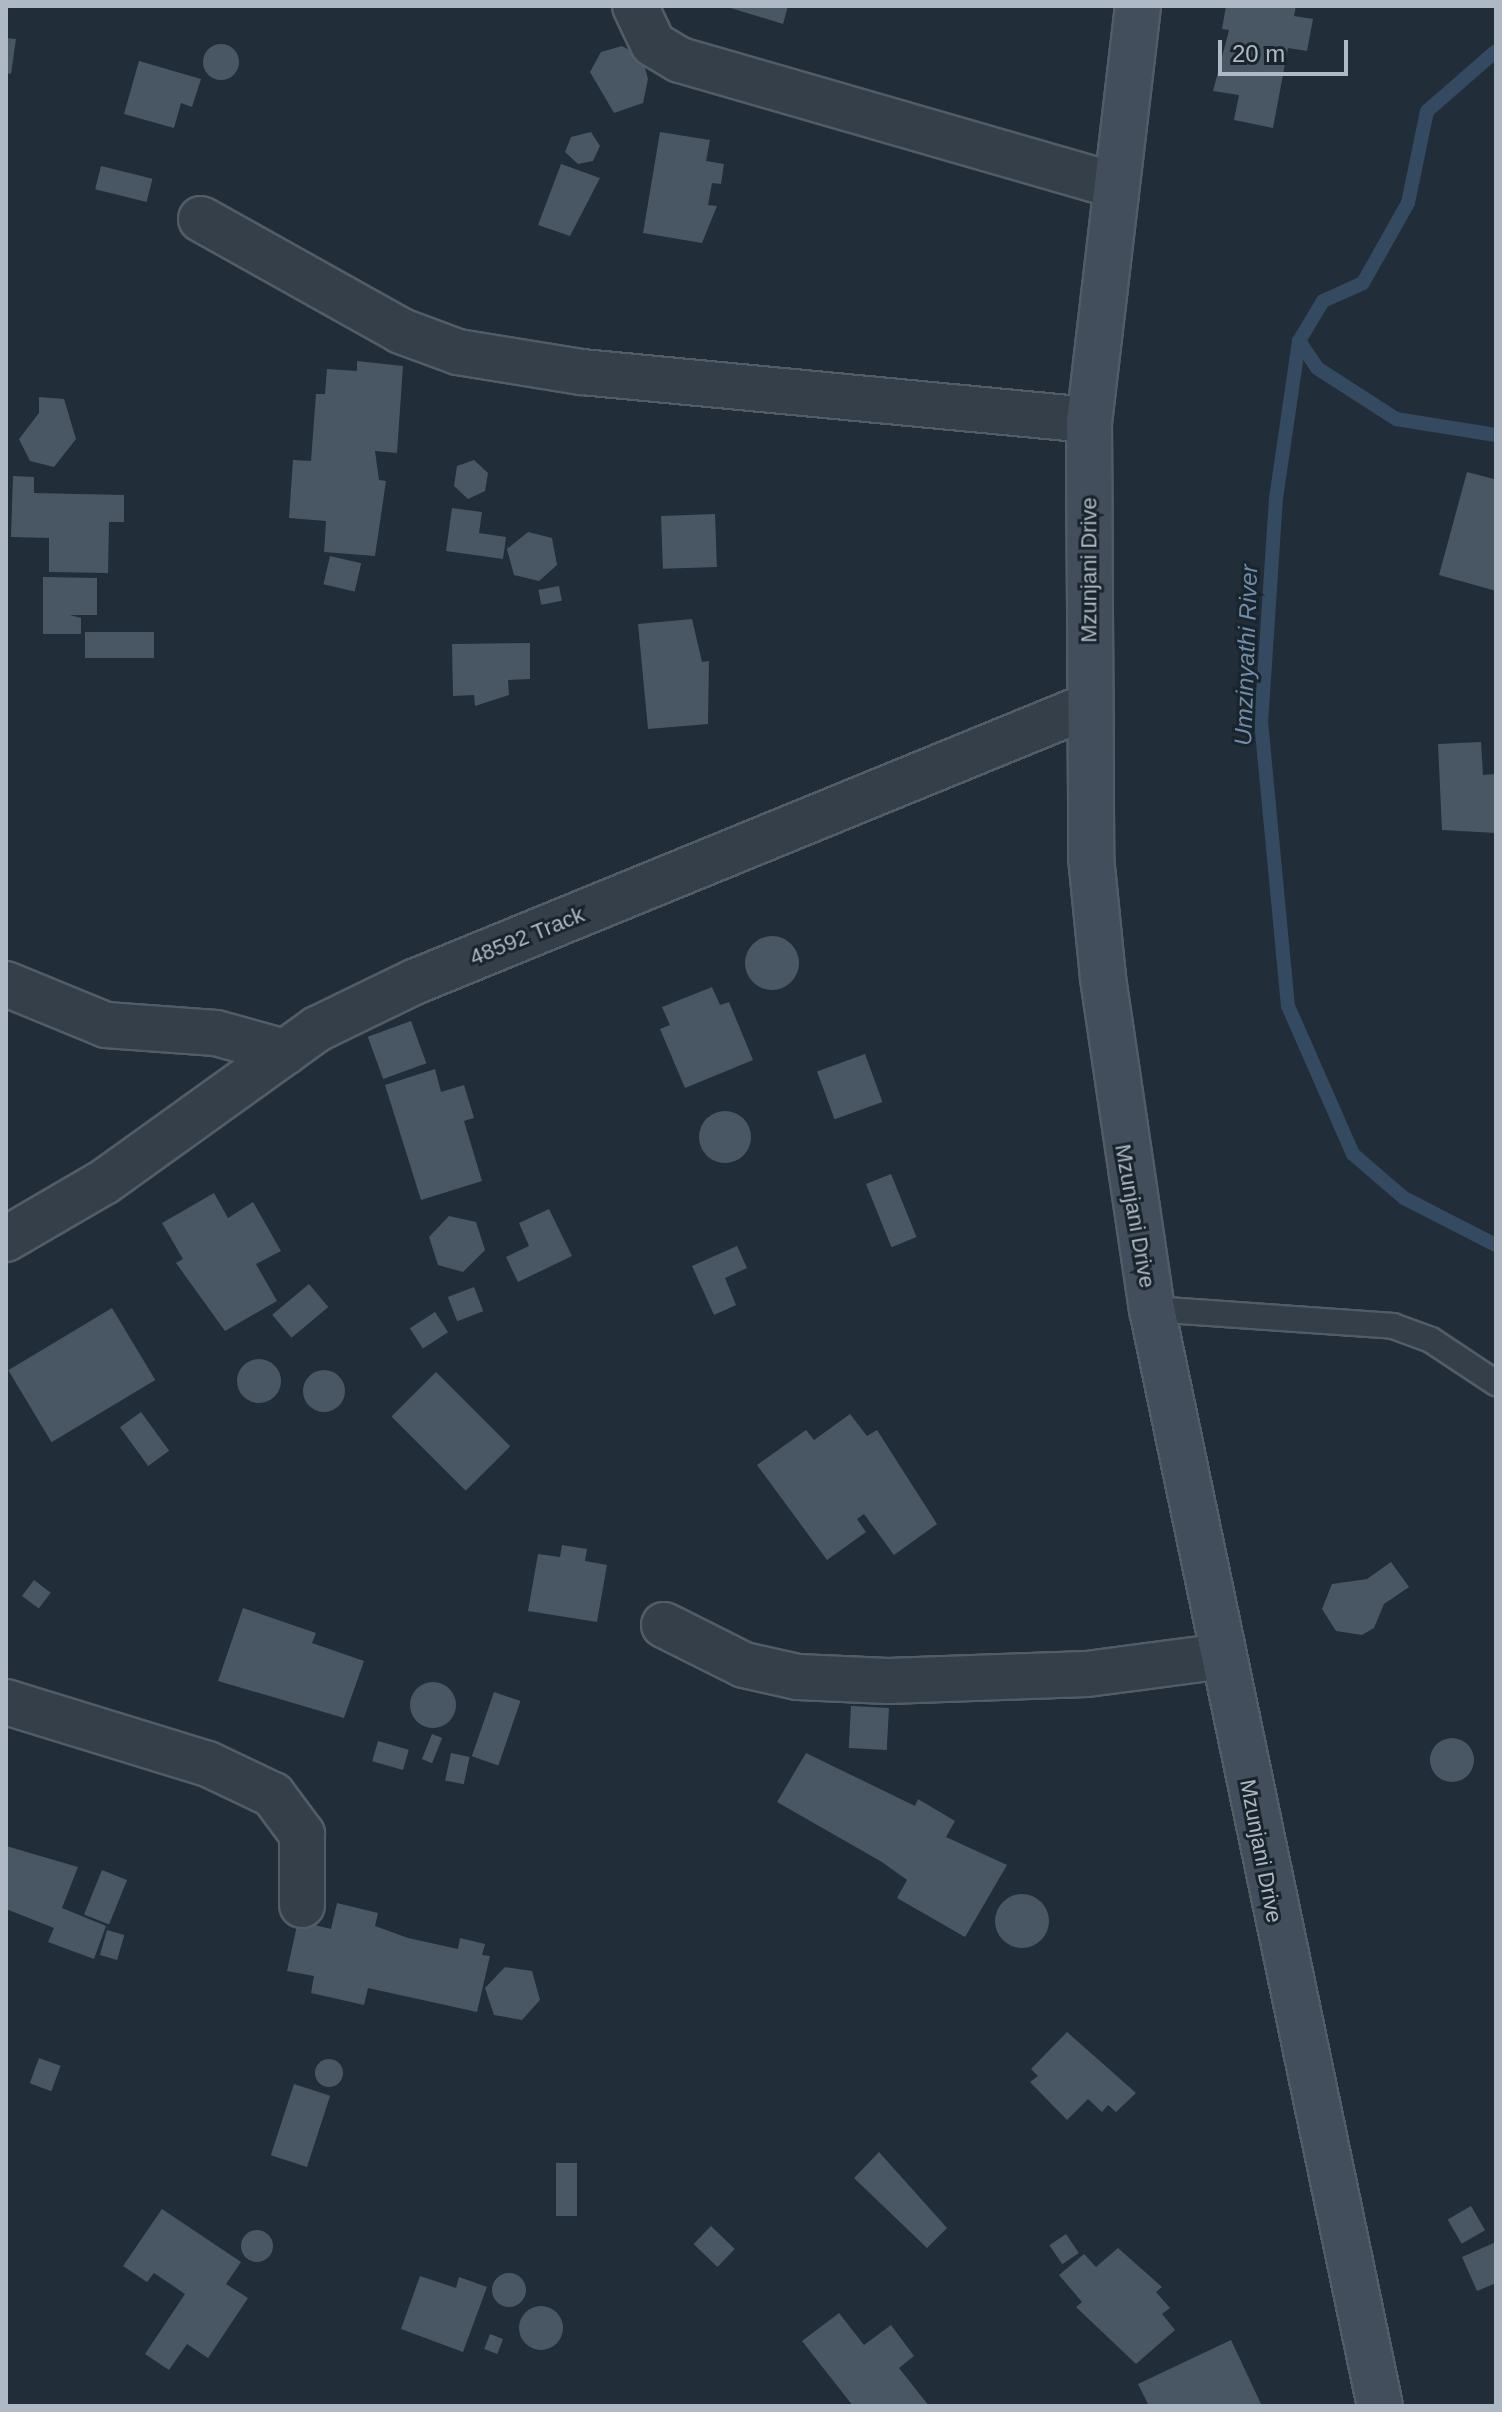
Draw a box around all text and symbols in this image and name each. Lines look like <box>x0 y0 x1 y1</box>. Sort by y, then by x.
scale bar <box>1222 24 1352 74</box>
text: 20 m <box>1232 40 1285 67</box>
street label: Mzunjani Drive <box>1076 497 1102 643</box>
water label: Umzinyathi River <box>1228 564 1264 746</box>
street label: 48592 Track <box>466 901 588 971</box>
street label: Mzunjani Drive <box>1109 1142 1161 1290</box>
street label: Mzunjani Drive <box>1234 1777 1288 1925</box>

